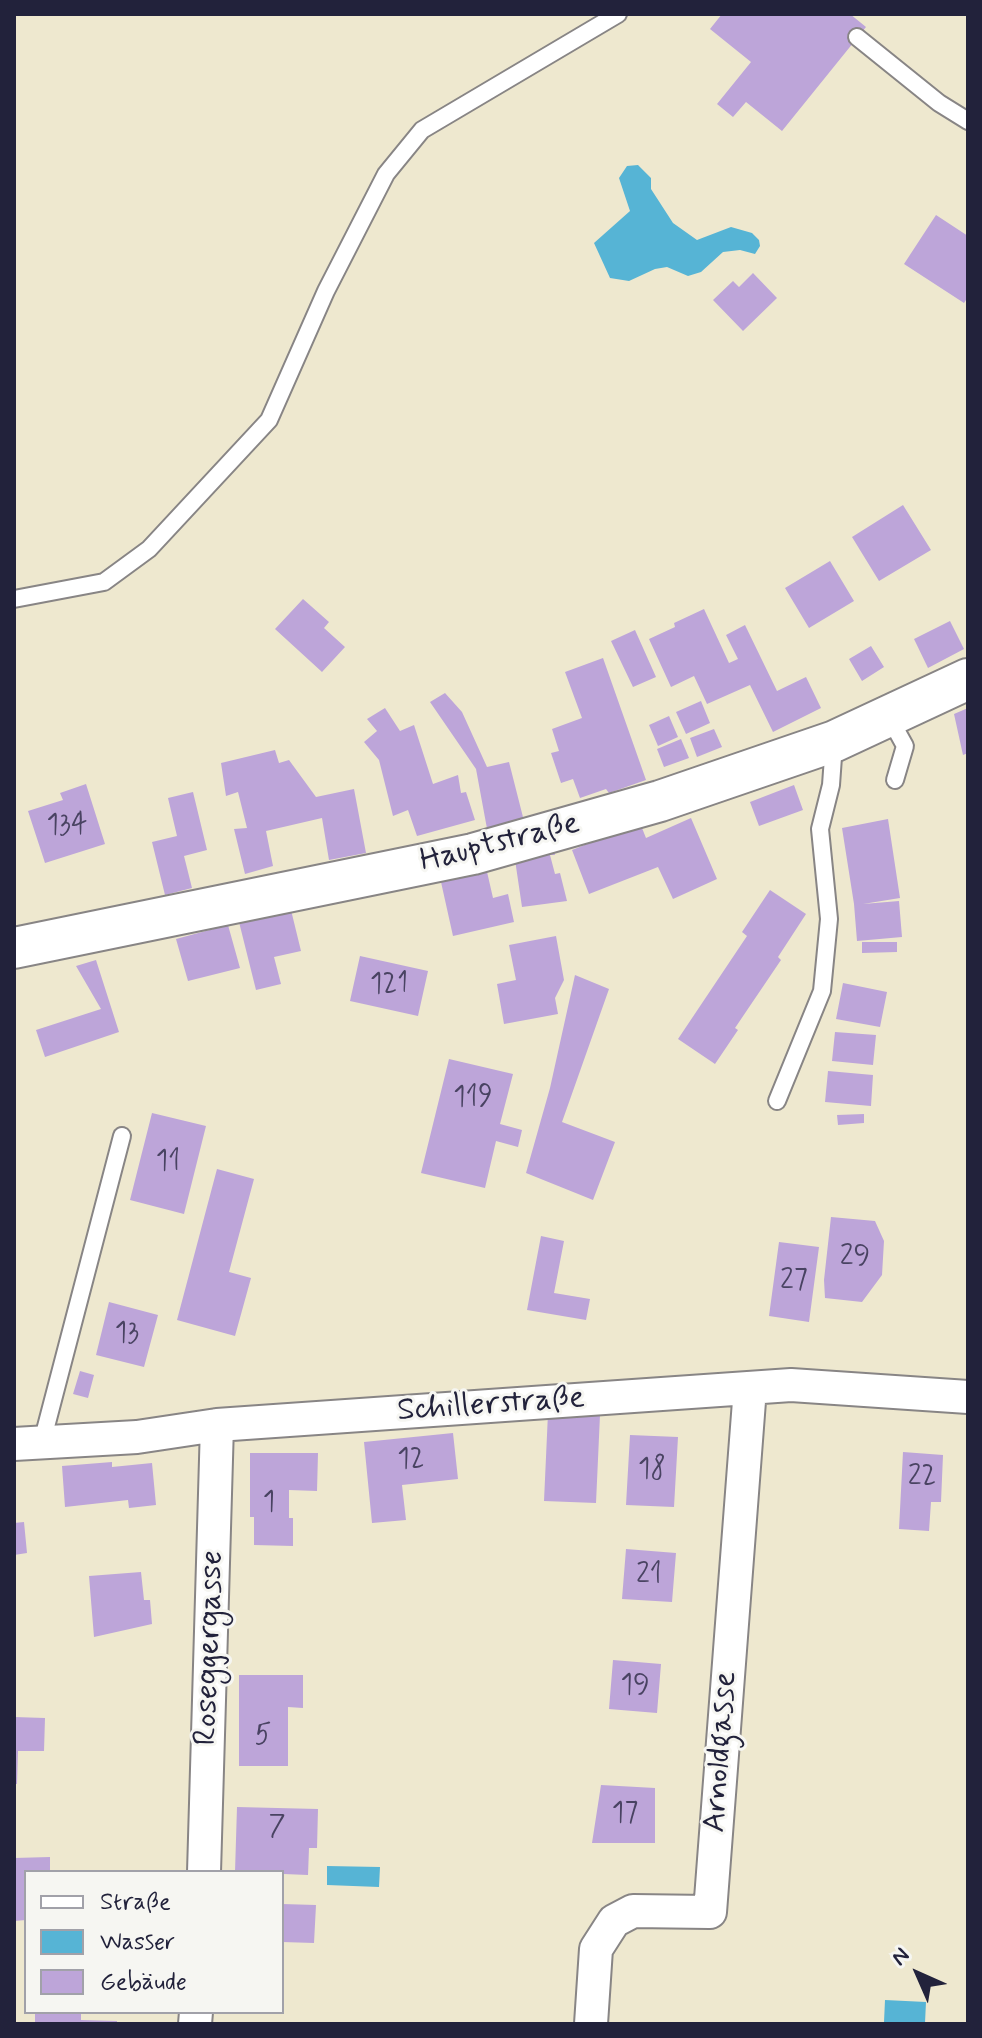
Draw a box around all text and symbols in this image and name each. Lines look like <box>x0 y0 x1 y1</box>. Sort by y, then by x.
street label: Hauptstraße <box>416 806 584 882</box>
house number: 134 <box>47 810 87 844</box>
house number: 121 <box>370 969 408 1003</box>
house number: 119 <box>453 1082 493 1116</box>
house number: 11 <box>156 1146 180 1180</box>
house number: 29 <box>840 1241 870 1275</box>
house number: 27 <box>780 1265 808 1299</box>
house number: 13 <box>115 1318 139 1352</box>
street label: Schillerstraße <box>396 1380 586 1432</box>
house number: 12 <box>397 1444 425 1478</box>
house number: 18 <box>638 1454 666 1488</box>
house number: 22 <box>908 1461 936 1495</box>
house number: 1 <box>263 1487 275 1521</box>
street label: Roseggergasse <box>188 1550 234 1746</box>
house number: 21 <box>636 1559 662 1593</box>
house number: 19 <box>620 1670 650 1704</box>
street label: Arnoldgasse <box>697 1670 747 1834</box>
house number: 5 <box>255 1720 271 1754</box>
house number: 17 <box>612 1798 638 1832</box>
house number: 7 <box>269 1811 285 1845</box>
legend <box>24 1870 284 2014</box>
text: Straße <box>100 1887 171 1918</box>
text: Wasser <box>100 1927 175 1958</box>
north arrow <box>878 1934 958 2014</box>
text: N <box>886 1942 916 1972</box>
text: Gebäude <box>100 1967 187 1998</box>

